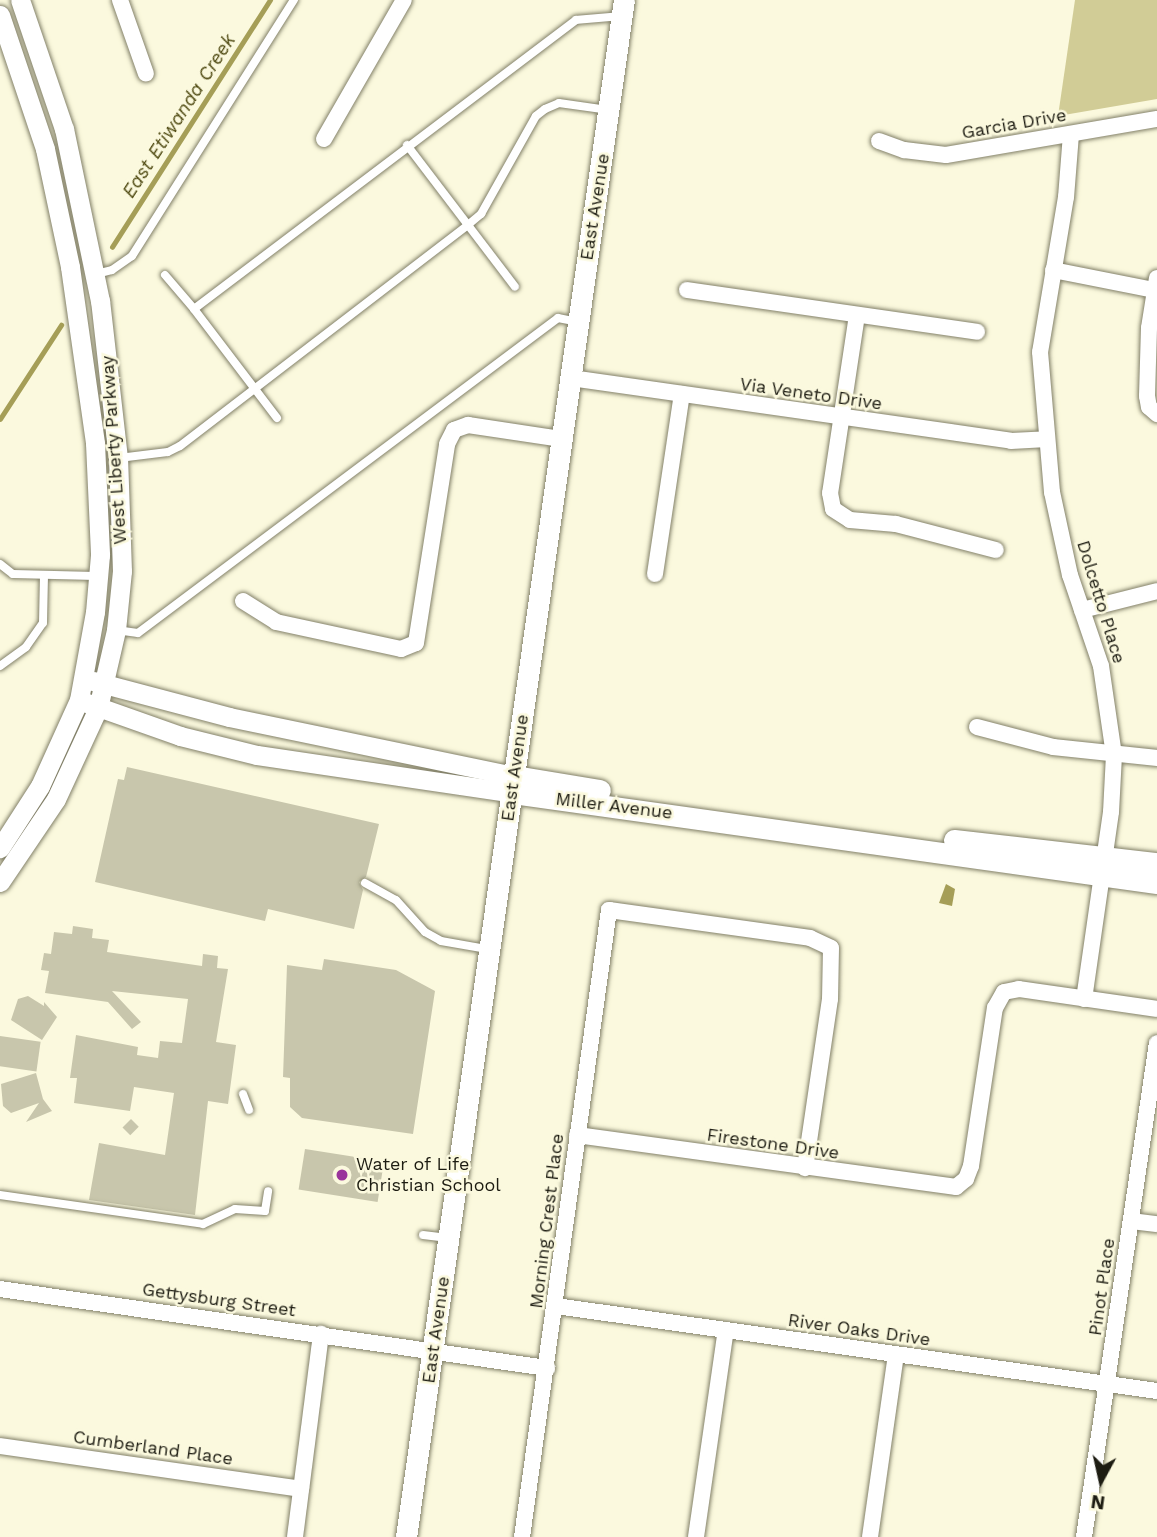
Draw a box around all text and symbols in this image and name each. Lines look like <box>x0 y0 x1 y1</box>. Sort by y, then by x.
water label: East Etiwanda Creek <box>117 30 241 202</box>
street label: Garcia Drive <box>960 104 1068 144</box>
street label: East Avenue <box>576 152 614 262</box>
street label: West Liberty Parkway <box>97 355 131 545</box>
street label: Via Veneto Drive <box>738 373 884 415</box>
street label: Dolcetto Place <box>1072 538 1130 666</box>
street label: East Avenue <box>497 713 533 823</box>
street label: Miller Avenue <box>554 788 674 824</box>
street label: Firestone Drive <box>705 1124 841 1164</box>
street label: Morning Crest Place <box>526 1132 568 1310</box>
place label: Water of Life Christian School <box>356 1154 501 1196</box>
marker: Water of Life Christian School <box>334 1167 350 1183</box>
street label: Pinot Place <box>1084 1237 1120 1337</box>
street label: East Avenue <box>418 1275 454 1385</box>
street label: Gettysburg Street <box>141 1279 297 1321</box>
street label: River Oaks Drive <box>786 1309 932 1351</box>
street label: Cumberland Place <box>72 1426 234 1470</box>
north arrow <box>1066 1446 1136 1516</box>
text: N <box>1089 1490 1107 1515</box>

